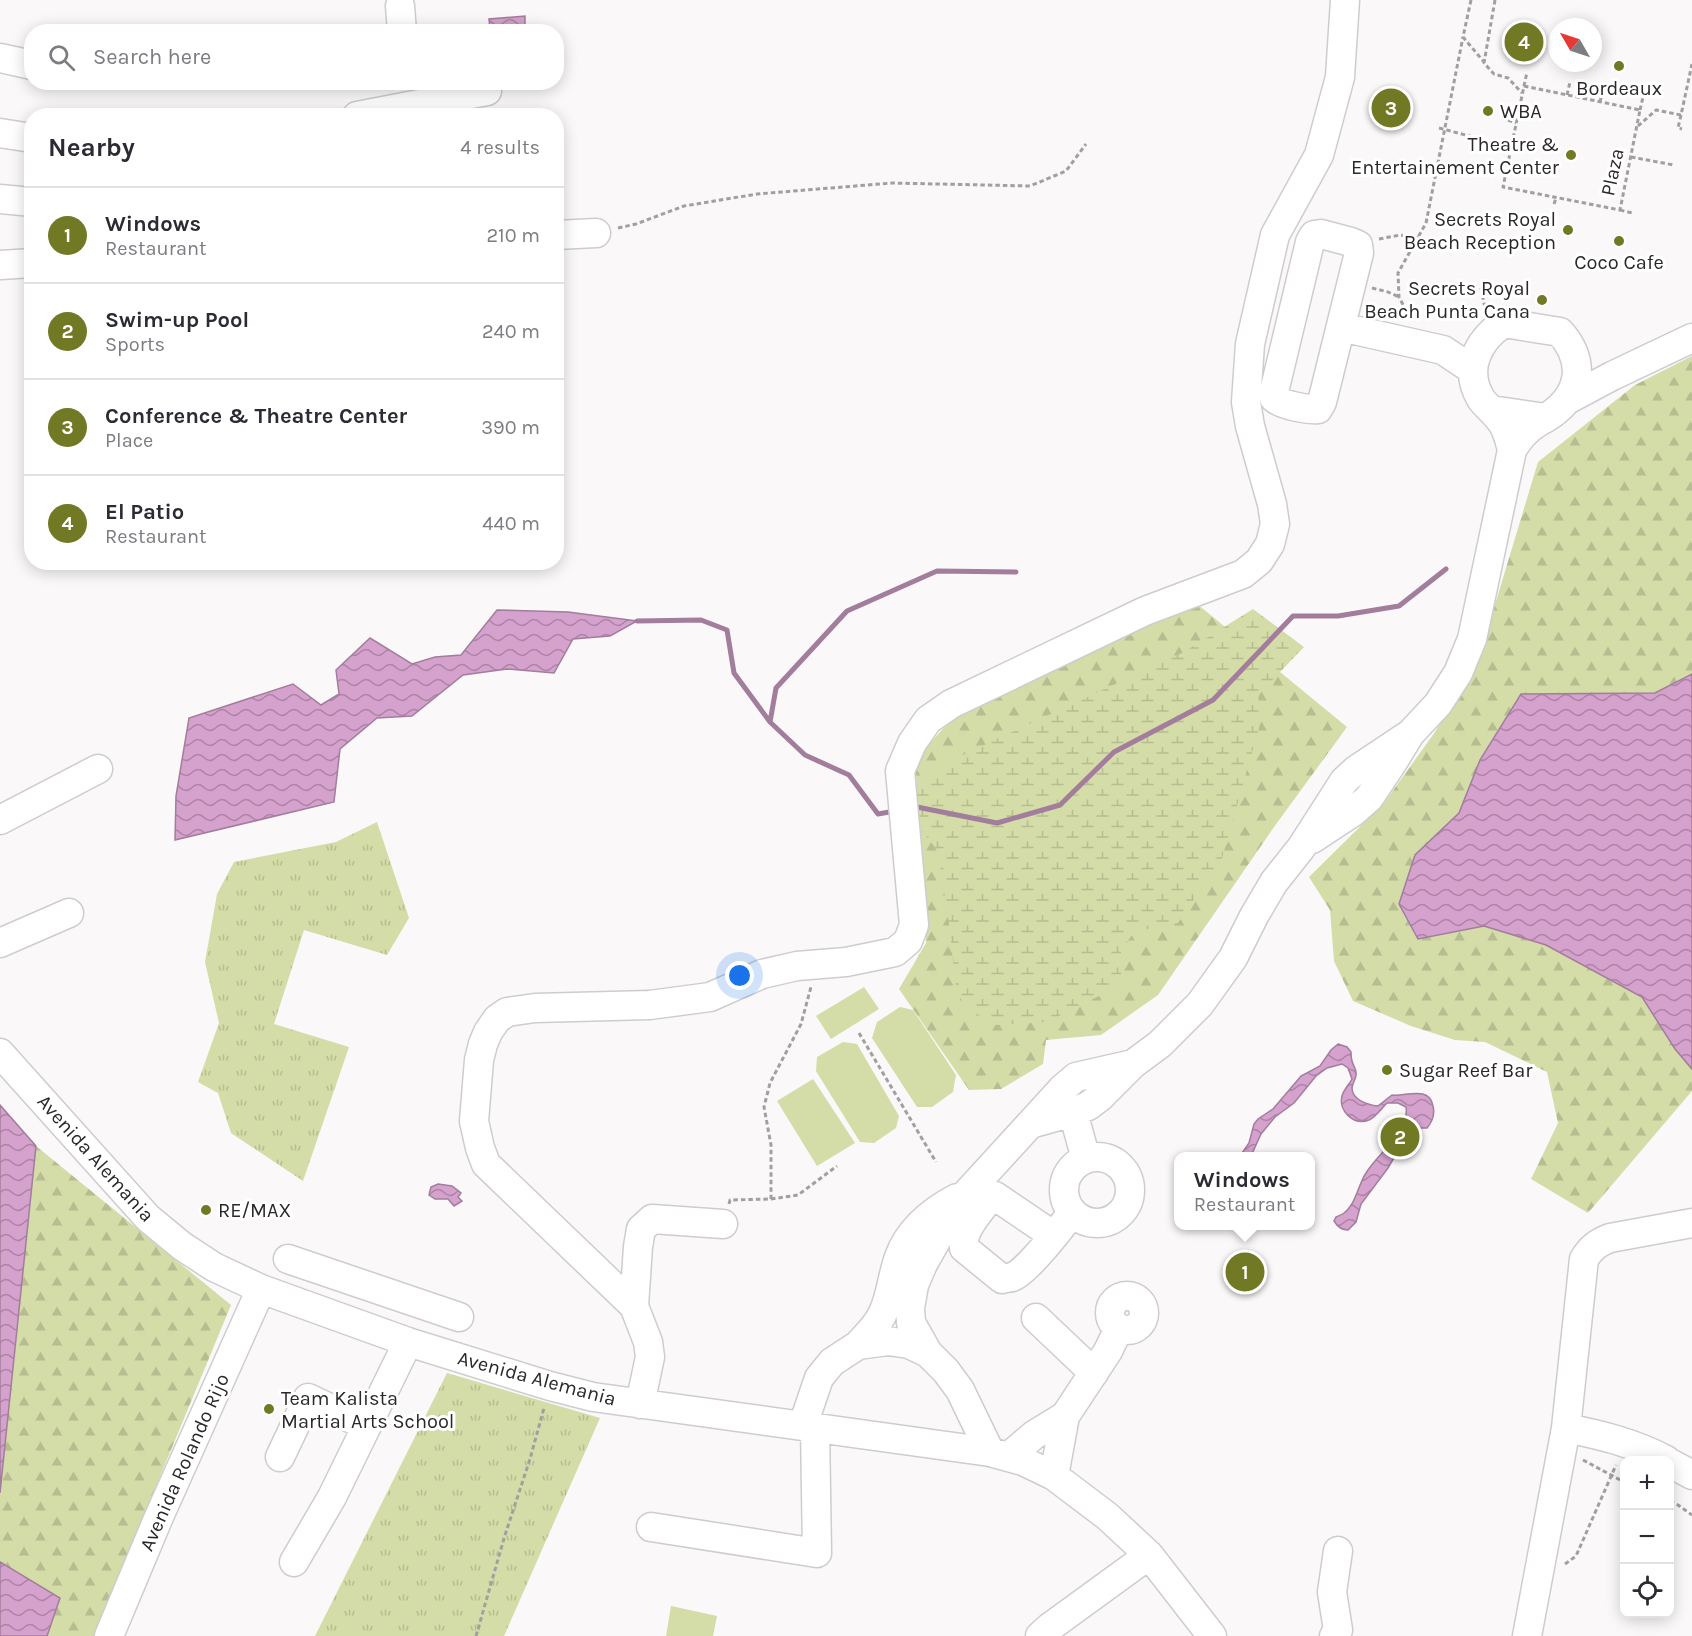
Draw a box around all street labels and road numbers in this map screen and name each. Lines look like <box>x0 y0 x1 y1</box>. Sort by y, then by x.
street label: Plaza <box>1596 146 1629 198</box>
street label: Avenida Alemania <box>33 1090 159 1227</box>
street label: Avenida Alemania <box>455 1346 619 1411</box>
street label: Avenida Rolando Rijo <box>135 1370 234 1554</box>

